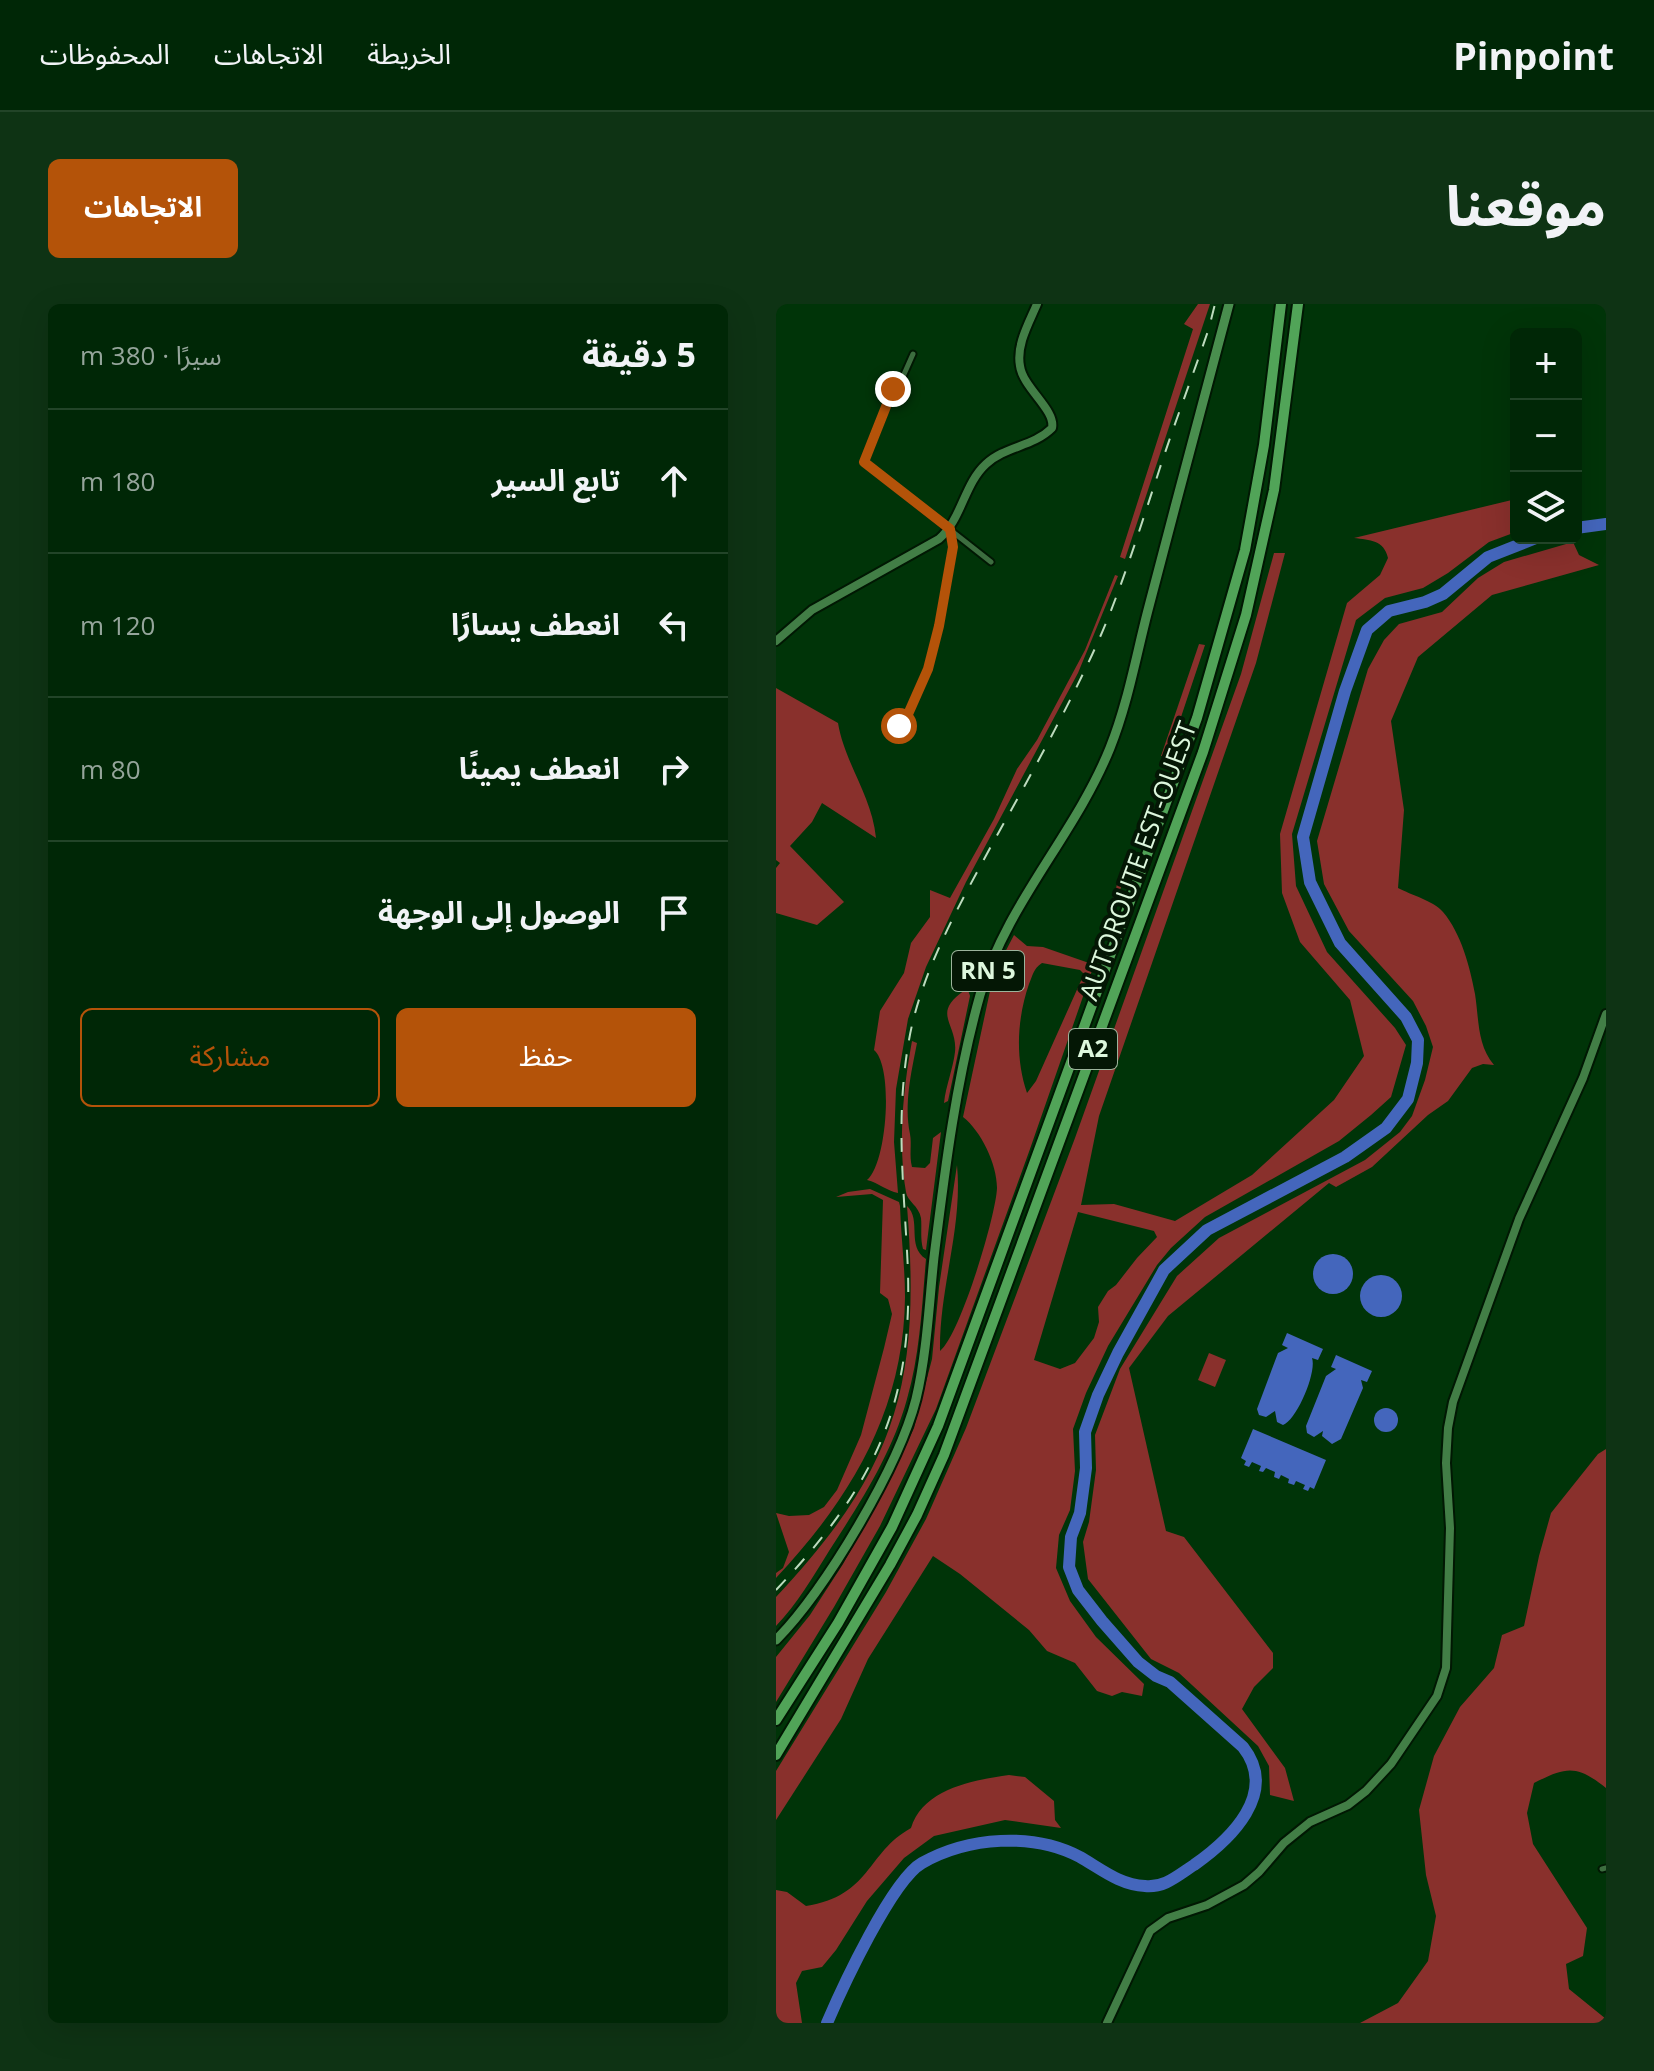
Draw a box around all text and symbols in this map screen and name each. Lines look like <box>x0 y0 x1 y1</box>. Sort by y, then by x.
text: Pinpoint <box>1453 29 1614 81</box>
text: المحفوظات <box>40 34 170 72</box>
text: الاتجاهات <box>214 34 323 72</box>
text: الخريطة <box>367 34 451 72</box>
button: الاتجاهات <box>48 159 238 258</box>
text: موقعنا <box>1446 166 1606 242</box>
map controls <box>1510 328 1582 544</box>
button: + <box>1510 328 1582 400</box>
text: 5 دقيقة <box>582 331 696 377</box>
text: سيرًا · 380 m <box>80 337 222 373</box>
route end <box>875 371 911 407</box>
button: − <box>1510 400 1582 472</box>
text: تابع السير <box>492 459 620 500</box>
icon: ahead <box>652 459 696 503</box>
text: 180 m <box>80 463 155 499</box>
button: layers <box>1510 472 1582 544</box>
text: انعطف يسارًا <box>451 603 620 644</box>
icon: left <box>652 603 696 647</box>
text: 120 m <box>80 607 155 643</box>
route start <box>881 708 917 744</box>
street label: AUTOROUTE EST-OUEST <box>1070 716 1205 1005</box>
text: انعطف يمينًا <box>459 747 620 788</box>
icon: right <box>652 747 696 791</box>
text: 80 m <box>80 751 141 787</box>
text: الوصول إلى الوجهة <box>378 891 620 932</box>
icon: arrive <box>652 891 696 935</box>
road number: RN 5 <box>952 951 1024 991</box>
button: مشاركة <box>80 1008 380 1107</box>
button: حفظ <box>396 1008 696 1107</box>
road number: A2 <box>1069 1029 1117 1069</box>

